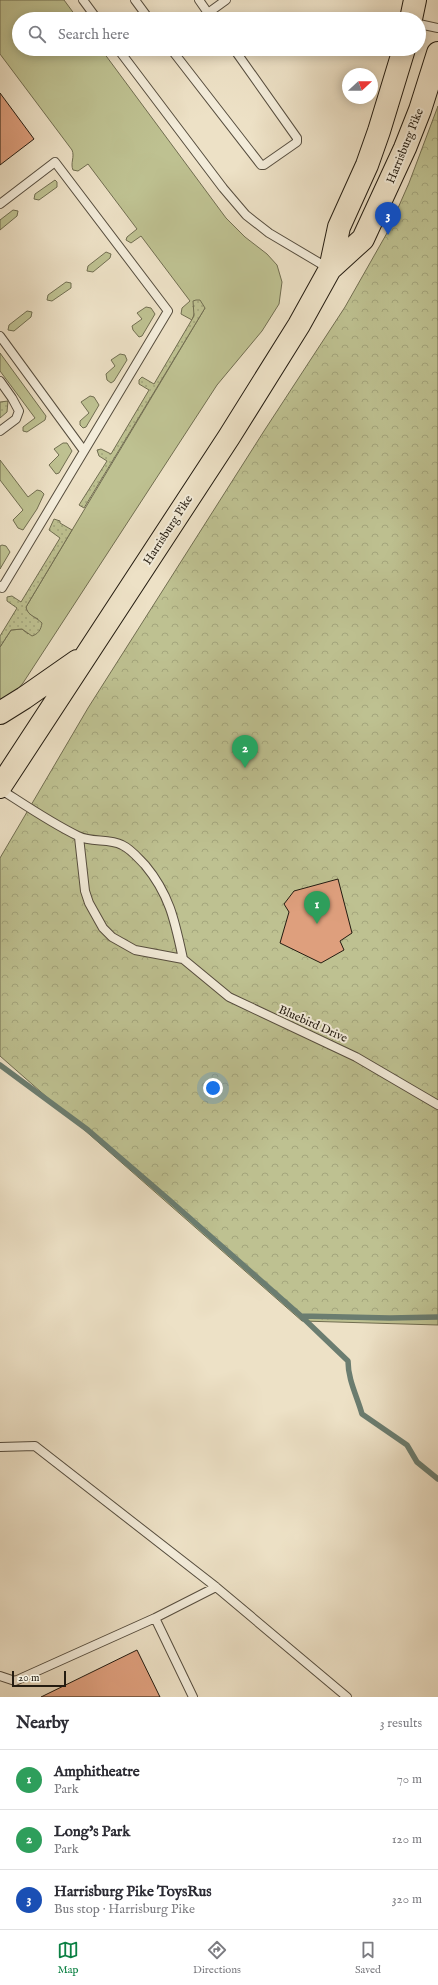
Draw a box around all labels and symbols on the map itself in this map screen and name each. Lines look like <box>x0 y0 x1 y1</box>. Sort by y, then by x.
north arrow <box>342 68 378 104</box>
street label: Harrisburg Pike <box>383 106 427 186</box>
pin: 3 <box>375 202 401 235</box>
street label: Harrisburg Pike <box>140 492 196 568</box>
pin: 2 <box>232 735 258 768</box>
pin: 1 <box>304 891 330 924</box>
street label: Bluebird Drive <box>276 1002 350 1046</box>
your location <box>203 1078 223 1098</box>
scale bar <box>12 1669 66 1688</box>

